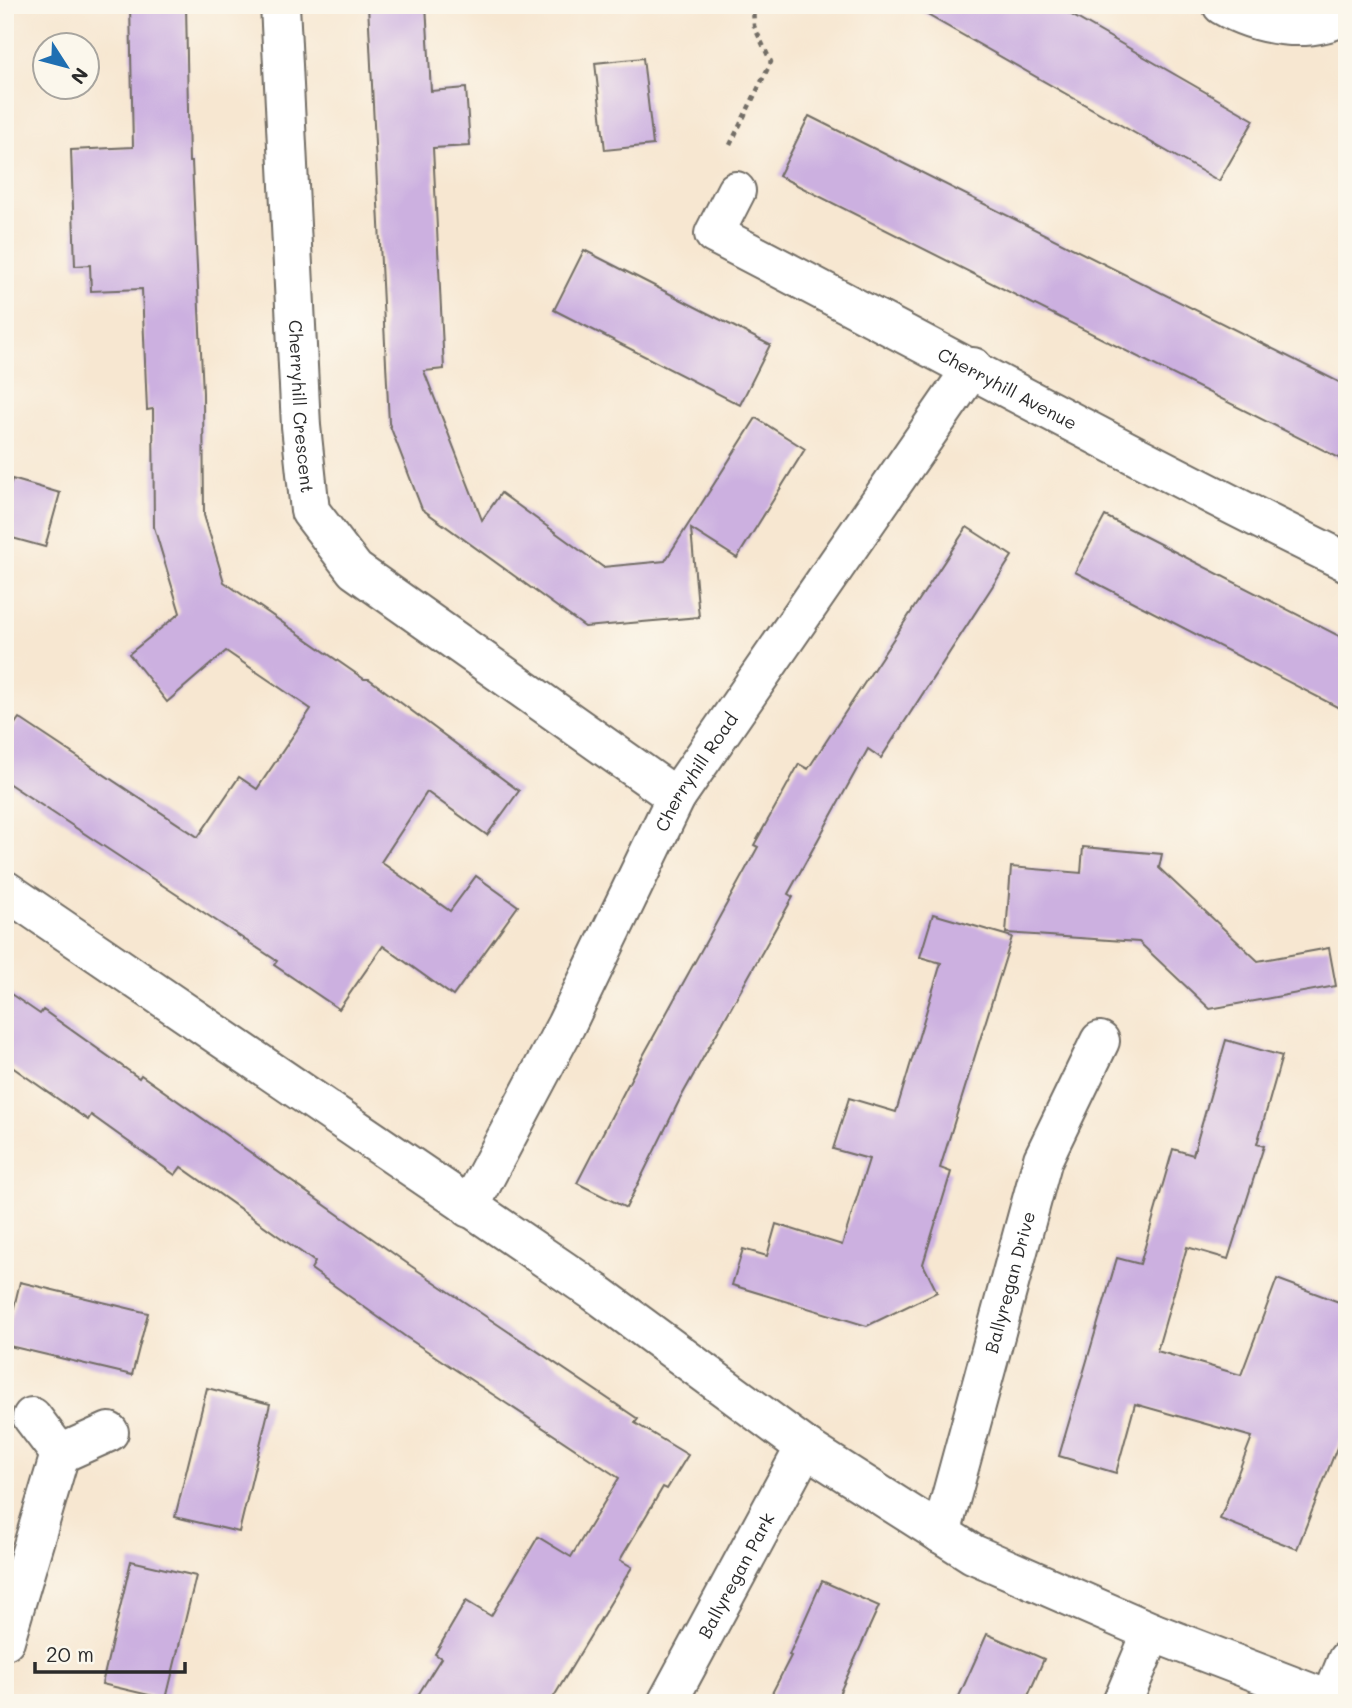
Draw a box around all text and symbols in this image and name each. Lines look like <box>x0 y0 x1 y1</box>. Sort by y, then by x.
north arrow <box>32 32 102 102</box>
text: N <box>66 63 95 89</box>
street label: Cherryhill Crescent <box>284 319 320 494</box>
street label: Cherryhill Avenue <box>934 342 1082 435</box>
street label: Cherryhill Road <box>649 708 743 835</box>
street label: Ballyregan Drive <box>979 1208 1040 1356</box>
street label: Ballyregan Park <box>692 1508 779 1642</box>
scale bar <box>35 1631 186 1675</box>
text: 20 m <box>46 1640 94 1667</box>

